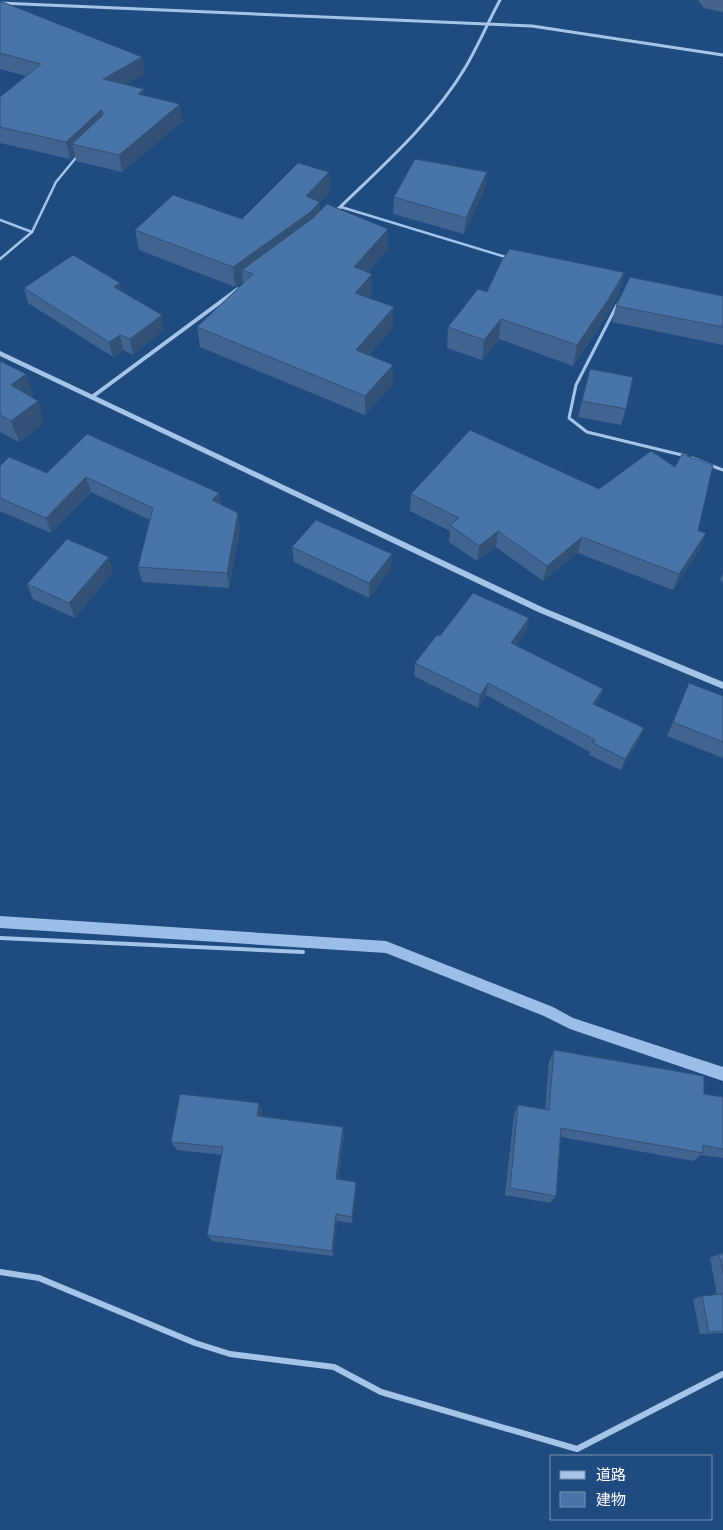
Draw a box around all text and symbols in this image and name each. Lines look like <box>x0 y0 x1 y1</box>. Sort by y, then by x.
legend <box>550 1455 713 1520</box>
text: 道路 <box>596 1466 626 1484</box>
text: 建物 <box>596 1491 626 1509</box>

